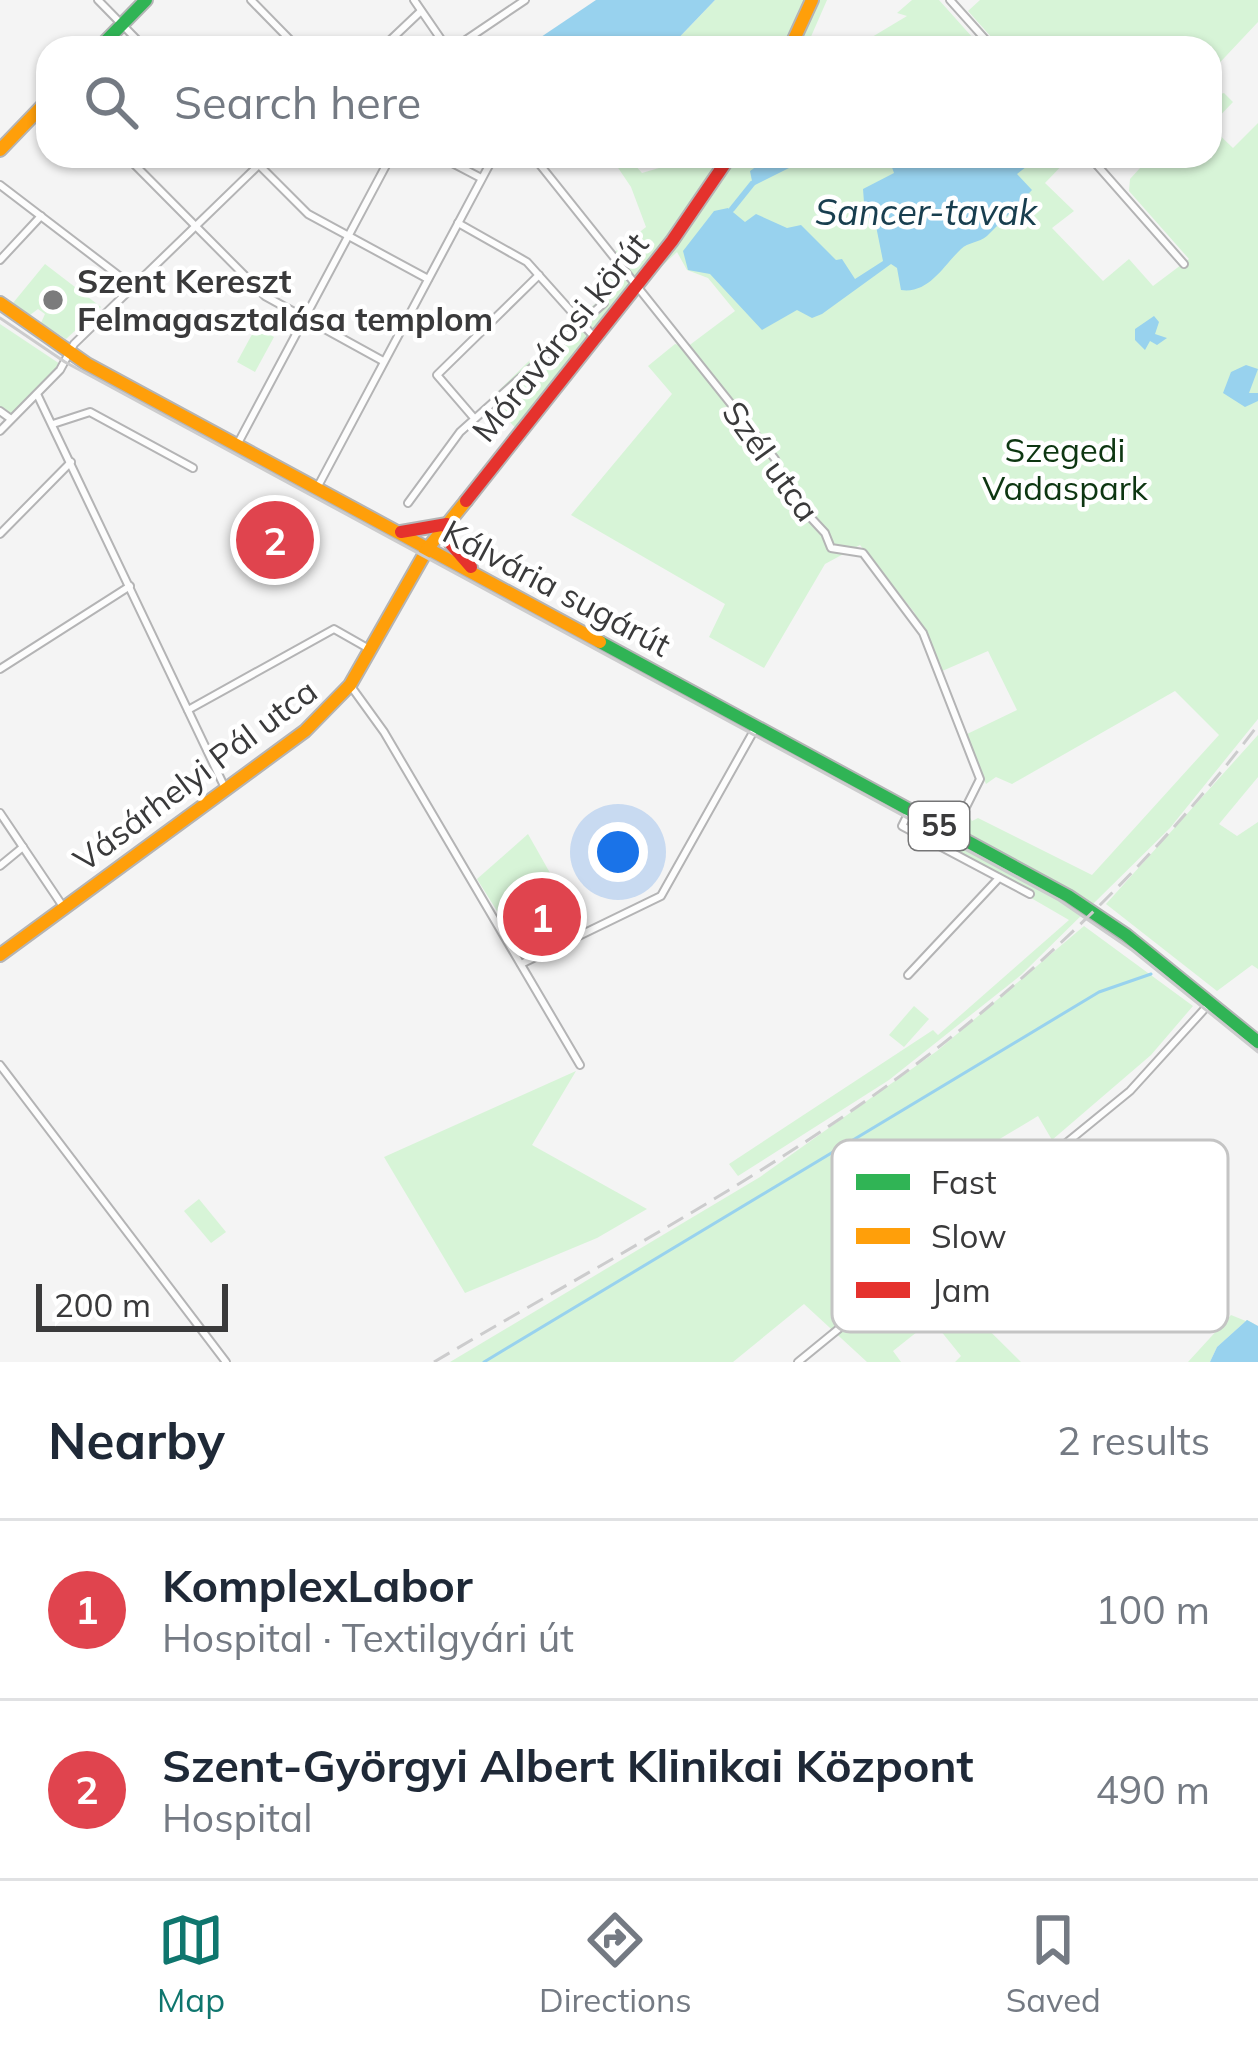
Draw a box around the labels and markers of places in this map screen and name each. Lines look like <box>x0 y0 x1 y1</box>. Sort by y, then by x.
place label: Szent Kereszt Felmagasztalása templom <box>77 260 493 339</box>
marker: Szent Kereszt Felmagasztalása templom <box>40 287 66 313</box>
pin: 2 <box>236 495 314 585</box>
pin: 1 <box>503 872 581 962</box>

